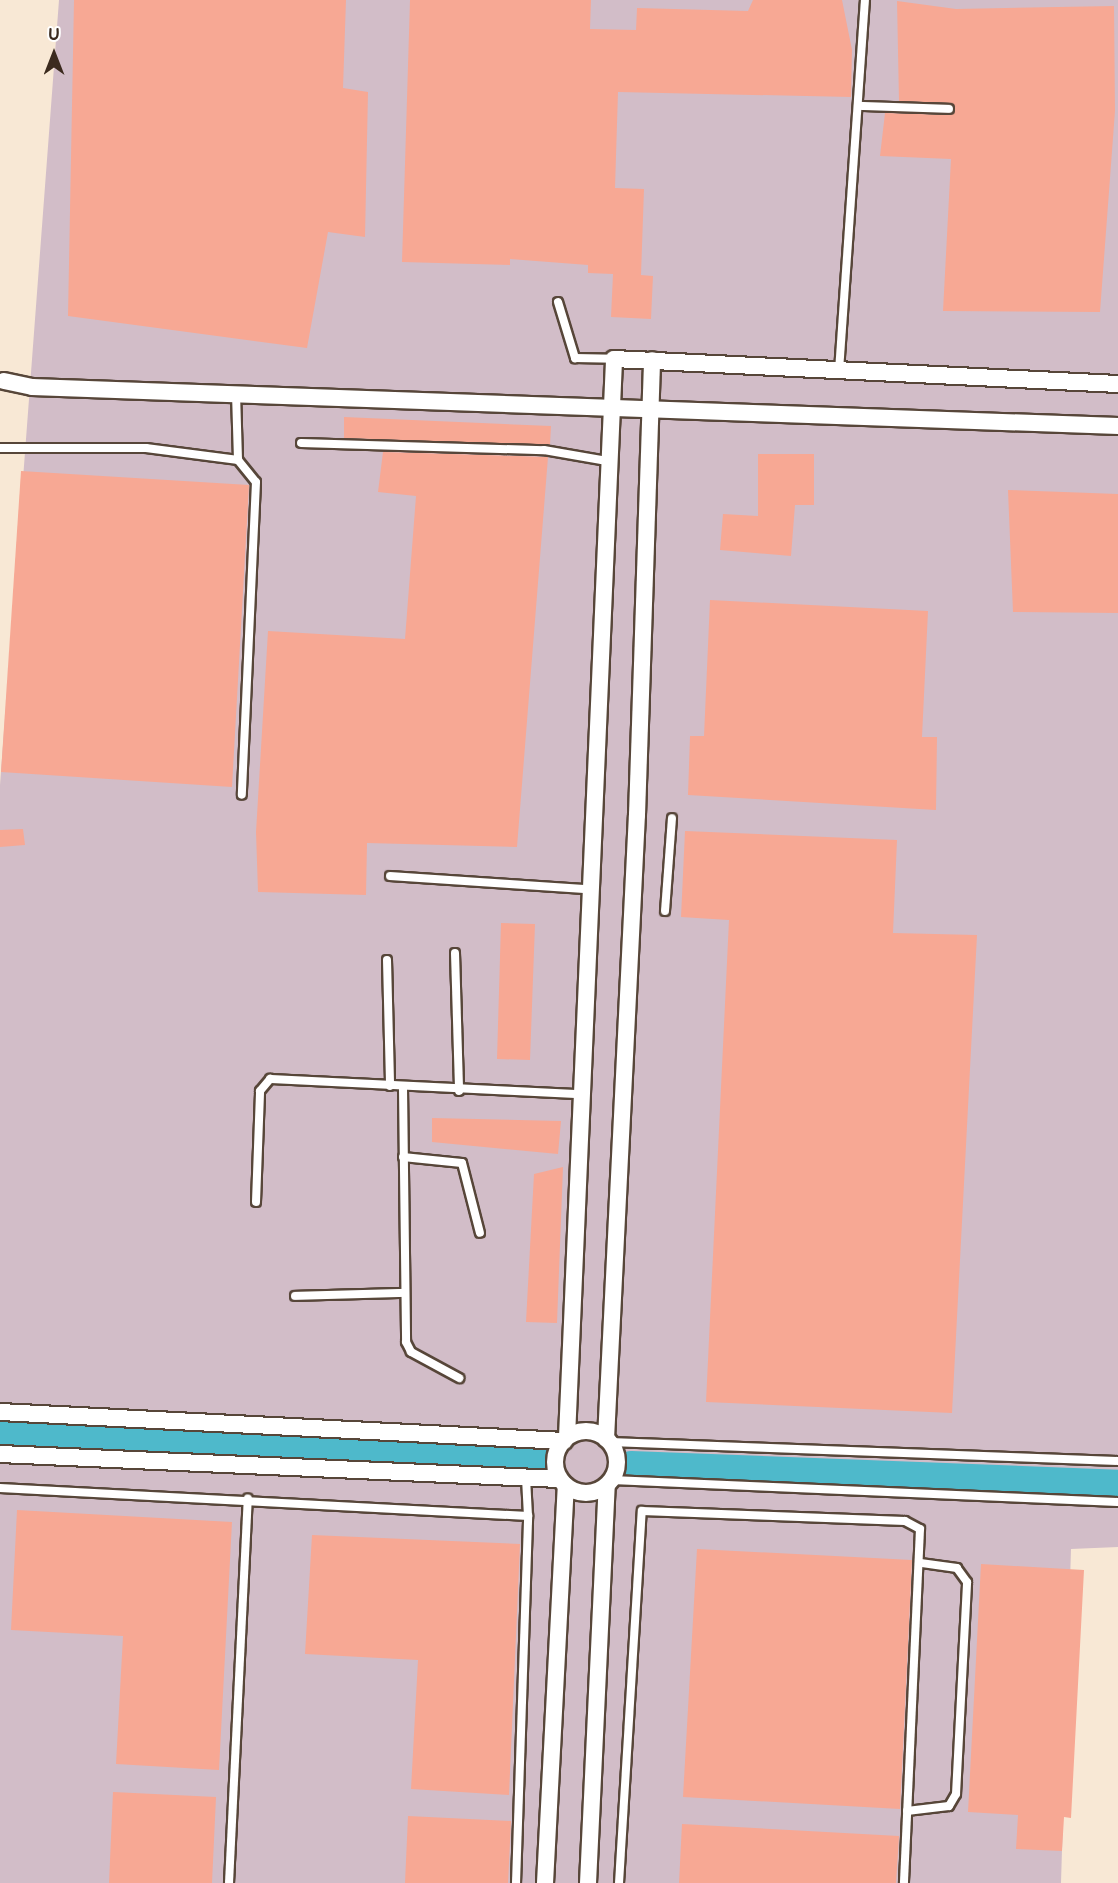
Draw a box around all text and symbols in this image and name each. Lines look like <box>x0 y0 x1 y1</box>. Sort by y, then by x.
north arrow <box>24 24 84 84</box>
text: U <box>48 26 60 45</box>

